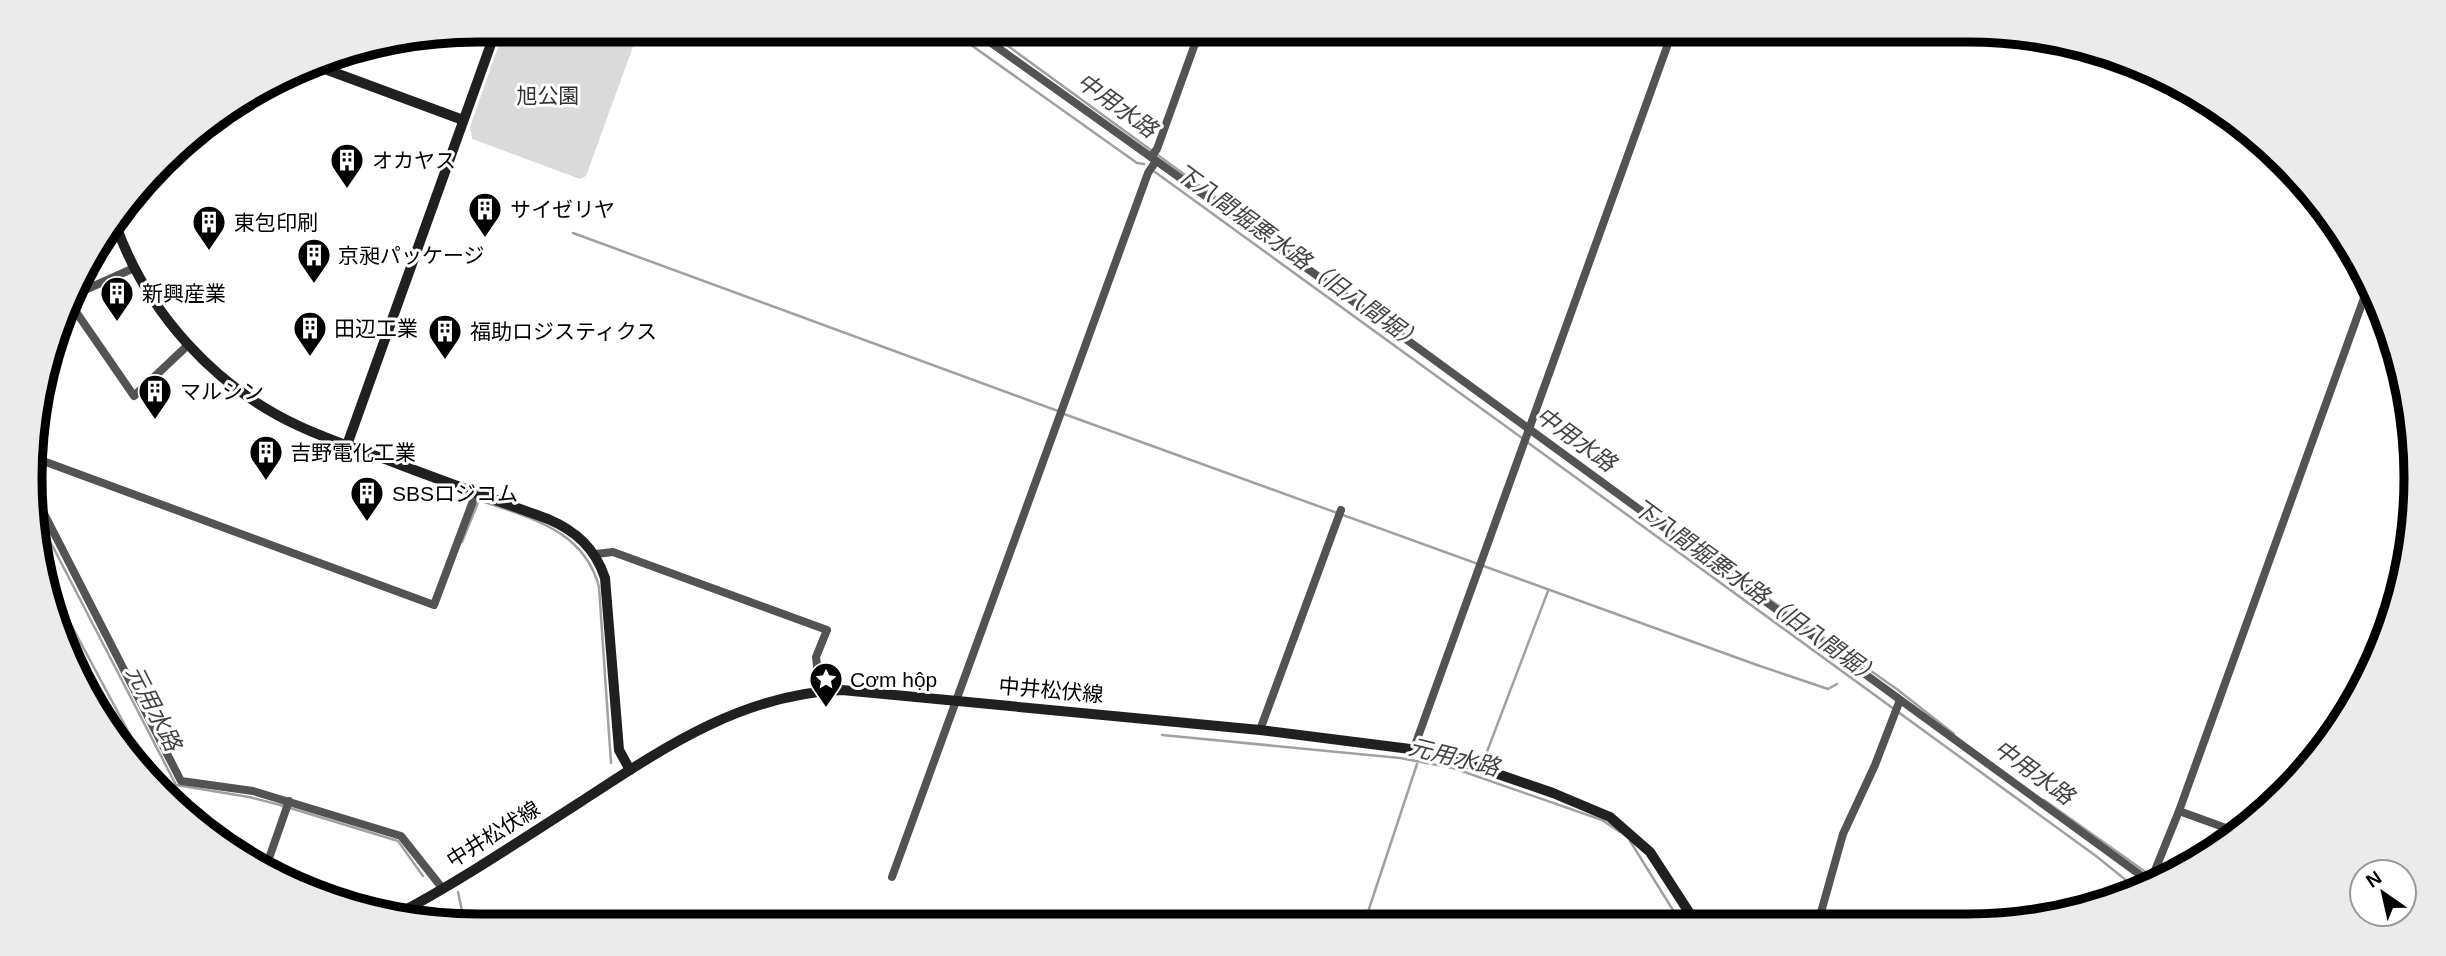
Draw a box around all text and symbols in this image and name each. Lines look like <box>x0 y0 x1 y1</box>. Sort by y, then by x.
water label: 中用水路 <box>1072 67 1163 144</box>
park label: 旭公園 <box>517 84 580 107</box>
building icon: オカヤス <box>328 141 366 190</box>
place label: オカヤス <box>372 149 456 172</box>
water label: 下八間堀悪水路（旧八間堀） <box>1170 159 1428 355</box>
building icon: サイゼリヤ <box>466 190 504 239</box>
place label: サイゼリヤ <box>510 198 615 221</box>
building icon: 東包印刷 <box>190 203 228 252</box>
place label: 東包印刷 <box>234 211 318 234</box>
building icon: 京昶パッケージ <box>295 236 333 285</box>
place label: 京昶パッケージ <box>338 244 485 267</box>
building icon: 新興産業 <box>98 274 136 323</box>
place label: 新興産業 <box>142 282 226 305</box>
building icon: 田辺工業 <box>291 309 329 358</box>
building icon: 福助ロジスティクス <box>426 312 464 361</box>
place label: 田辺工業 <box>334 317 418 340</box>
place label: 福助ロジスティクス <box>470 320 657 343</box>
building icon: マルシン <box>136 372 174 421</box>
place label: マルシン <box>180 380 264 403</box>
water label: 中用水路 <box>1531 401 1622 478</box>
building icon: 吉野電化工業 <box>247 433 285 482</box>
place label: 吉野電化工業 <box>290 441 416 464</box>
building icon: SBSロジコム <box>348 474 386 523</box>
place label: SBSロジコム <box>392 482 518 505</box>
water label: 下八間堀悪水路（旧八間堀） <box>1628 494 1886 690</box>
place icon: Cơm hộp <box>807 660 845 709</box>
water label: 元用水路 <box>122 661 187 757</box>
place label: Cơm hộp <box>850 668 937 691</box>
street label: 中井松伏線 <box>998 674 1104 706</box>
water label: 元用水路 <box>1406 733 1504 781</box>
water label: 中用水路 <box>1989 734 2080 811</box>
street label: 中井松伏線 <box>442 796 544 872</box>
north arrow <box>2348 858 2418 928</box>
text: N <box>2362 867 2385 892</box>

